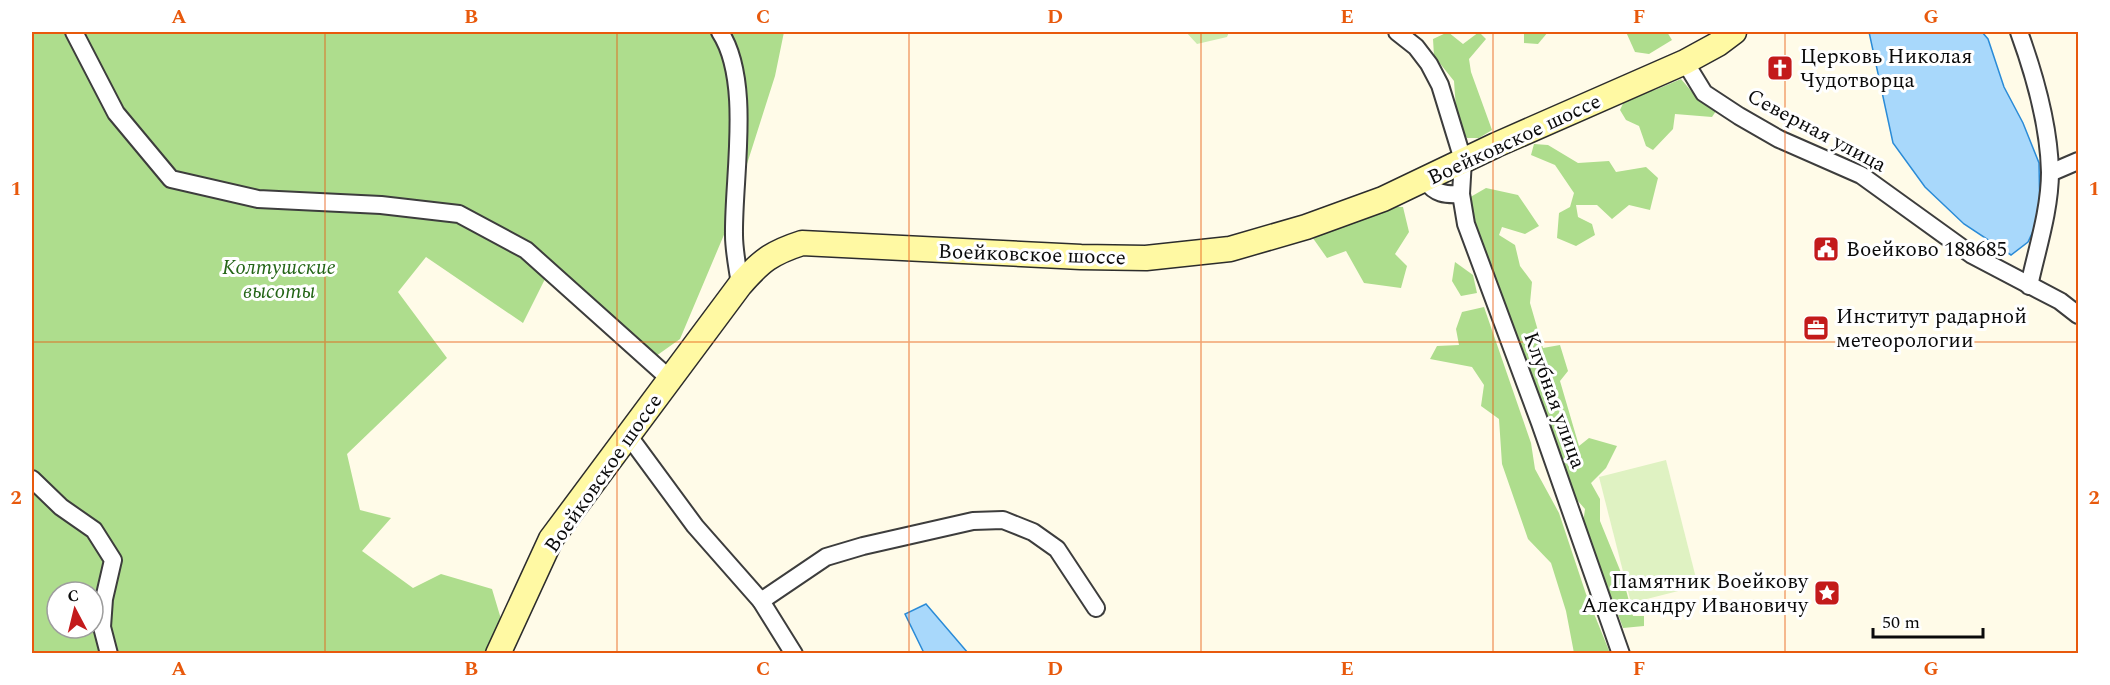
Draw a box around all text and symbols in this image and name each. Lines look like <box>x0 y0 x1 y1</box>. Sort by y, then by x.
text: A <box>171 2 187 32</box>
text: B <box>464 2 478 32</box>
text: C <box>756 2 770 32</box>
text: D <box>1047 2 1063 32</box>
text: E <box>1340 2 1354 32</box>
text: F <box>1633 2 1645 32</box>
text: G <box>1923 2 1939 32</box>
place label: Церковь Николая Чудотворца <box>1800 41 1973 97</box>
church icon: Церковь Николая Чудотворца <box>1765 53 1795 83</box>
street label: Северная улица <box>1741 81 1893 181</box>
street label: Воейковское шоссе <box>1422 86 1606 194</box>
text: 1 <box>10 174 22 204</box>
text: 1 <box>2088 174 2100 204</box>
public building icon: Воейково 188685 <box>1811 234 1841 264</box>
place label: Воейково 188685 <box>1846 234 2007 266</box>
street label: Воейковское шоссе <box>937 236 1127 274</box>
park label: Колтушские высоты <box>222 252 336 308</box>
place label: Институт радарной метеорологии <box>1836 301 2027 357</box>
office icon: Институт радарной метеорологии <box>1801 313 1831 343</box>
street label: Клубная улица <box>1514 327 1594 474</box>
street label: Воейковское шоссе <box>537 387 671 560</box>
text: 2 <box>10 483 22 513</box>
text: 2 <box>2088 483 2100 513</box>
place label: Памятник Воейкову Александру Ивановичу <box>1581 566 1809 622</box>
place icon: Памятник Воейкову Александру Ивановичу <box>1812 578 1842 608</box>
north arrow <box>45 580 105 640</box>
text: С <box>66 583 80 609</box>
scale bar <box>1873 601 1982 639</box>
text: 50 m <box>1882 609 1920 636</box>
text: A <box>171 654 187 684</box>
text: B <box>464 654 478 684</box>
text: C <box>756 654 770 684</box>
text: D <box>1047 654 1063 684</box>
text: E <box>1340 654 1354 684</box>
text: F <box>1633 654 1645 684</box>
text: G <box>1923 654 1939 684</box>

